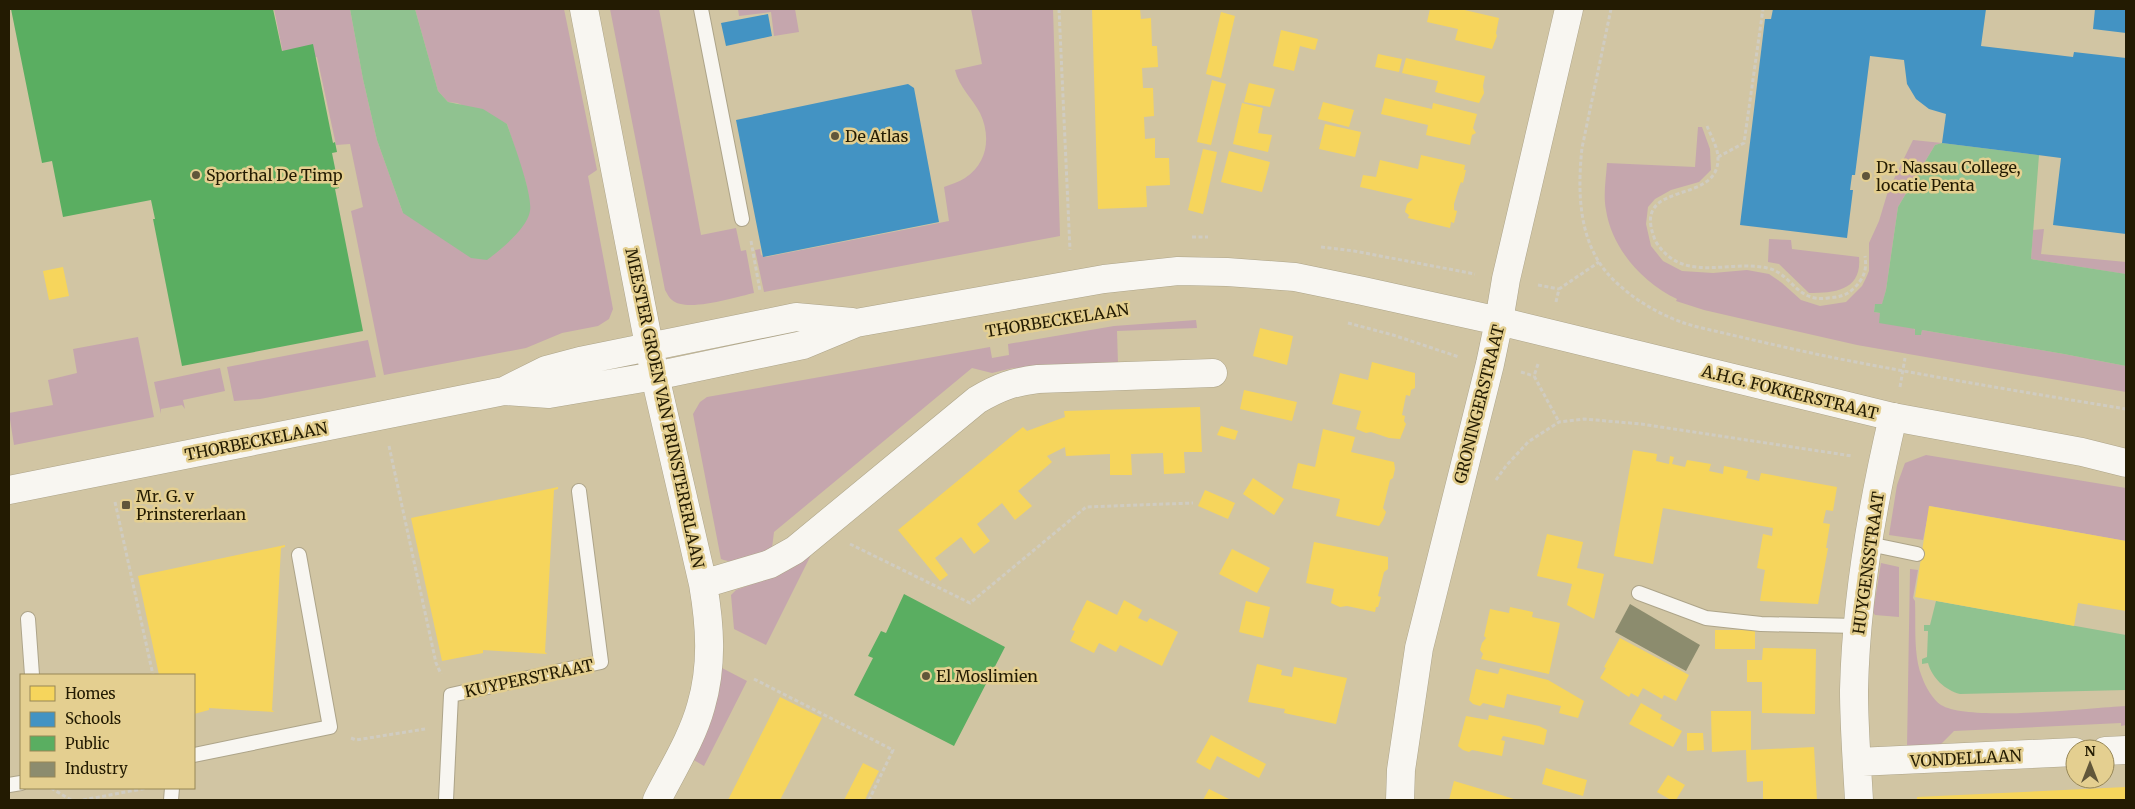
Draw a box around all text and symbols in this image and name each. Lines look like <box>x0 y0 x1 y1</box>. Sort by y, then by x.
place label: De Atlas <box>845 126 908 146</box>
marker: De Atlas <box>829 130 841 142</box>
place label: Dr. Nassau College, locatie Penta <box>1876 157 2021 195</box>
place label: Sporthal De Timp <box>206 165 343 185</box>
marker: Sporthal De Timp <box>190 169 202 181</box>
marker: Dr. Nassau College, locatie Penta <box>1860 170 1872 182</box>
street label: MEESTER GROEN VAN PRINSTERERLAAN <box>621 246 709 570</box>
street label: THORBECKELAAN <box>984 299 1131 341</box>
street label: GRONINGERSTRAAT <box>1450 323 1508 485</box>
street label: A.H.G. FOKKERSTRAAT <box>1699 360 1880 424</box>
street label: THORBECKELAAN <box>183 417 330 465</box>
place label: Mr. G. v Prinstererlaan <box>136 486 247 524</box>
street label: HUYGENSSTRAAT <box>1848 490 1888 636</box>
marker: Mr. G. v Prinstererlaan <box>120 499 132 511</box>
street label: KUYPERSTRAAT <box>463 655 595 701</box>
place label: El Moslimien <box>936 666 1038 686</box>
marker: El Moslimien <box>920 670 932 682</box>
legend <box>20 674 195 789</box>
text: Homes <box>65 684 116 703</box>
text: Schools <box>65 709 121 728</box>
text: Public <box>65 734 110 753</box>
north arrow <box>2065 739 2115 789</box>
text: N <box>2084 742 2096 760</box>
street label: VONDELLAAN <box>1909 745 2023 771</box>
text: Industry <box>65 759 128 778</box>

